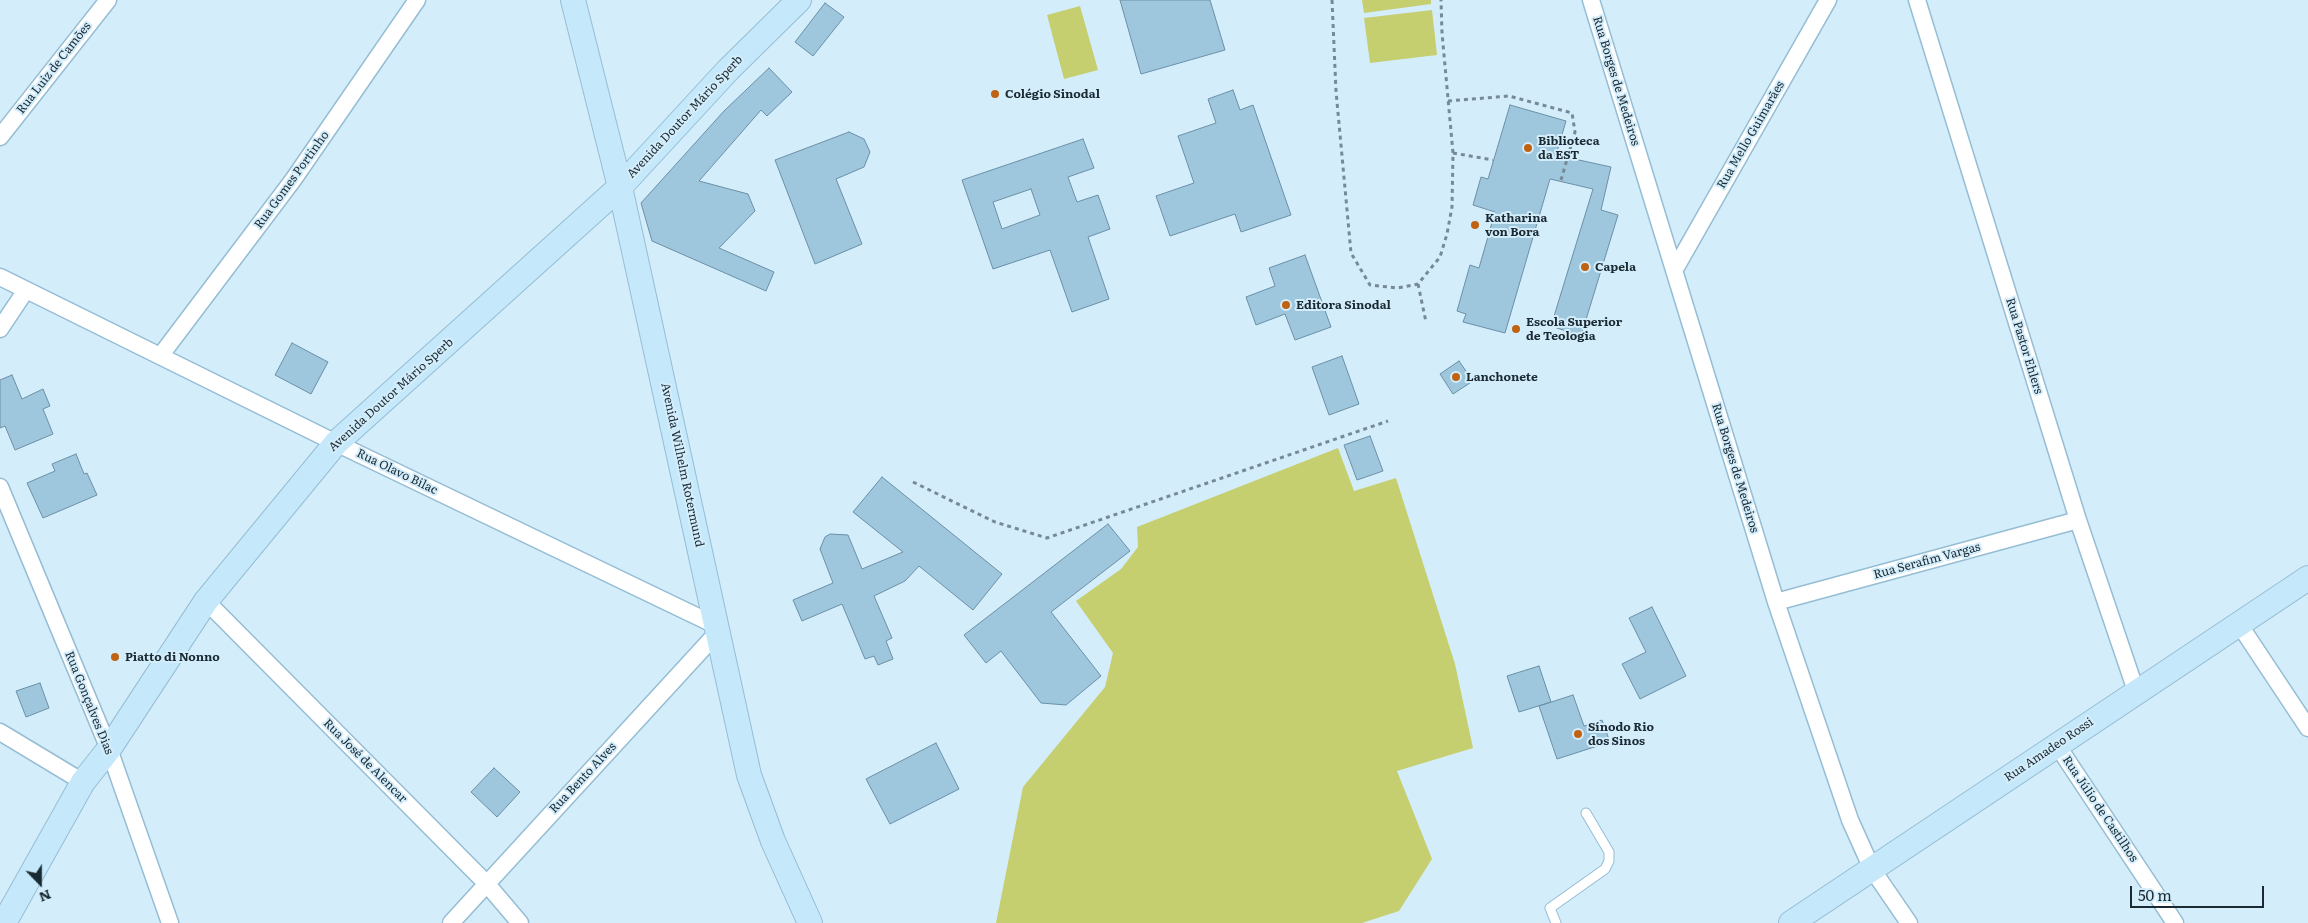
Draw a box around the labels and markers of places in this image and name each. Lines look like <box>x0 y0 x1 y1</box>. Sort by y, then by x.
place label: Colégio Sinodal <box>1005 87 1100 101</box>
marker: Colégio Sinodal <box>989 88 1001 100</box>
place label: Biblioteca da EST <box>1538 134 1600 162</box>
marker: Biblioteca da EST <box>1522 142 1534 154</box>
place label: Katharina von Bora <box>1485 211 1547 239</box>
marker: Katharina von Bora <box>1469 219 1481 231</box>
place label: Capela <box>1595 260 1636 274</box>
marker: Capela <box>1579 261 1591 273</box>
place label: Editora Sinodal <box>1296 298 1391 312</box>
marker: Editora Sinodal <box>1280 299 1292 311</box>
place label: Escola Superior de Teologia <box>1526 315 1622 343</box>
marker: Escola Superior de Teologia <box>1510 323 1522 335</box>
place label: Lanchonete <box>1466 370 1538 384</box>
marker: Lanchonete <box>1450 371 1462 383</box>
place label: Piatto di Nonno <box>125 650 220 664</box>
marker: Piatto di Nonno <box>109 651 121 663</box>
place label: Sínodo Rio dos Sinos <box>1588 720 1654 748</box>
marker: Sínodo Rio dos Sinos <box>1572 728 1584 740</box>

